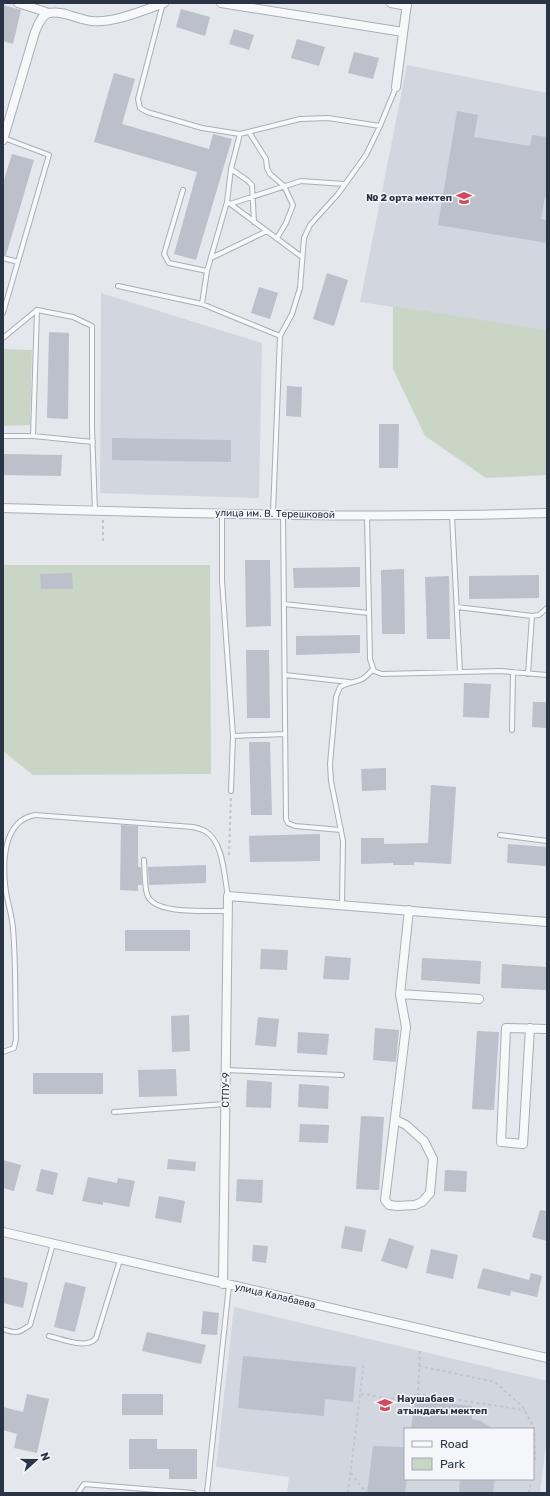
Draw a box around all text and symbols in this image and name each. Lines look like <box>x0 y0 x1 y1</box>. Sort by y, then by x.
school or university icon: № 2 орта мектеп <box>455 189 473 207</box>
place label: № 2 орта мектеп <box>366 192 452 204</box>
street label: улица им. В. Терешковой <box>215 507 335 521</box>
street label: СТПУ-9 <box>220 1072 232 1108</box>
street label: улица Калабаева <box>233 1281 317 1311</box>
place label: Наушабаев атындағы мектеп <box>397 1393 487 1417</box>
school or university icon: Наушабаев атындағы мектеп <box>376 1396 394 1414</box>
legend <box>404 1428 534 1480</box>
text: Road <box>440 1437 468 1451</box>
north arrow <box>16 1440 56 1480</box>
text: N <box>37 1451 52 1463</box>
text: Park <box>440 1457 466 1471</box>

